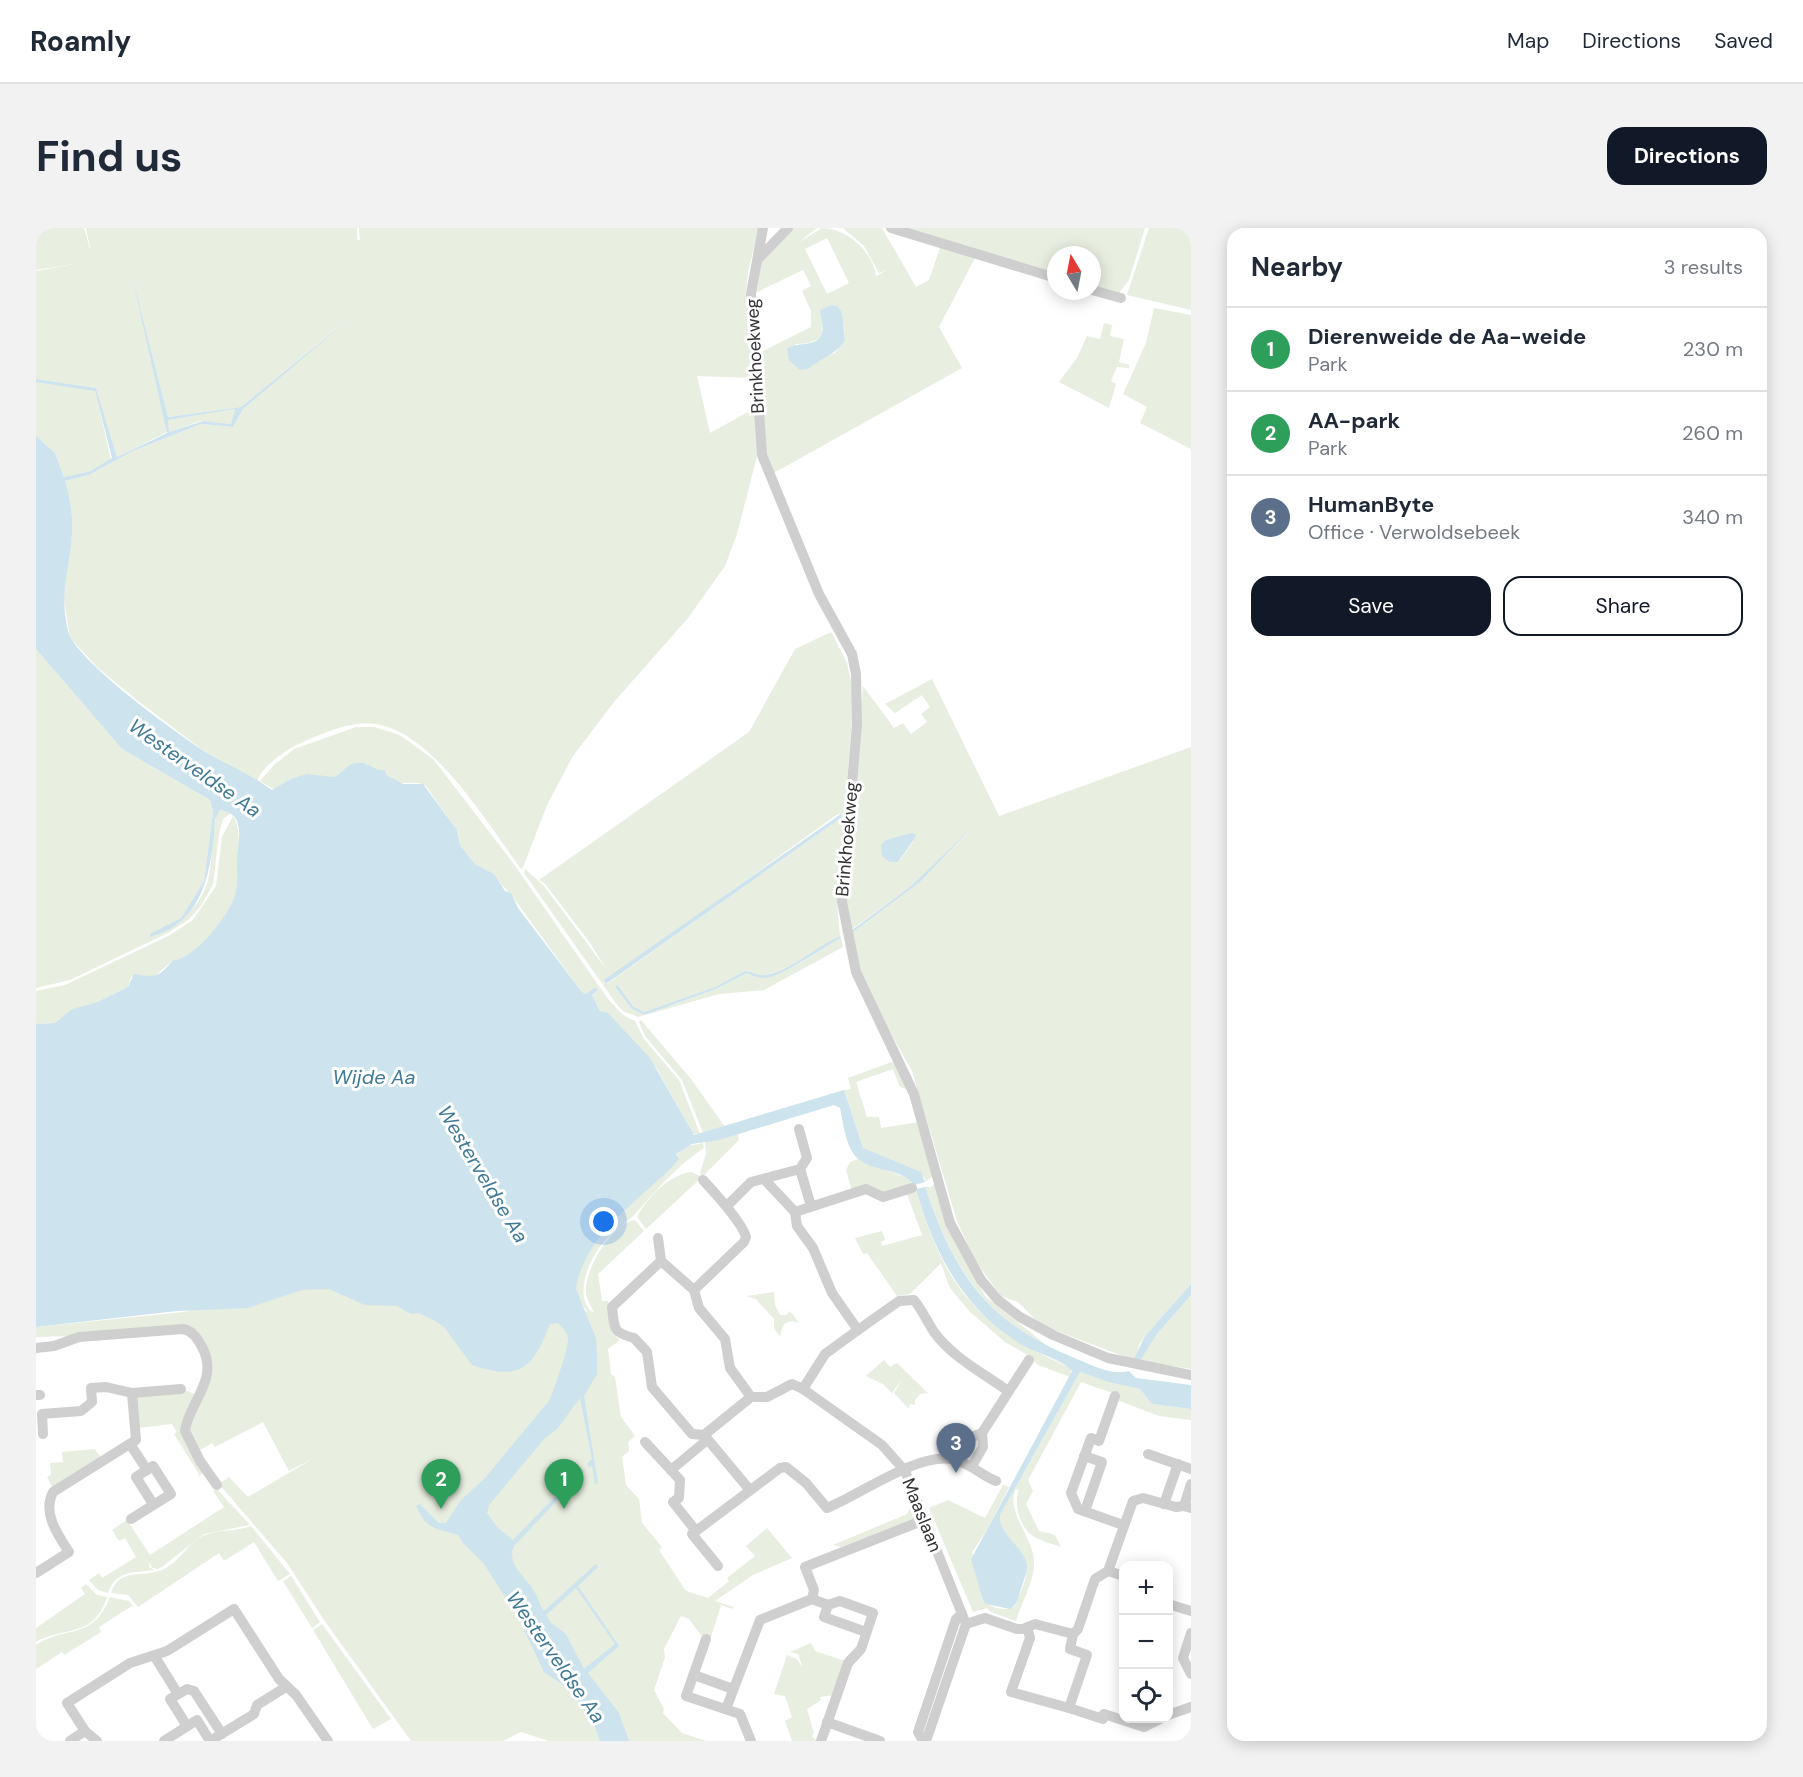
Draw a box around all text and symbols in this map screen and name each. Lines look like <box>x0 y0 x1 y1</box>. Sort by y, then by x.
text: Roamly <box>30 23 131 60</box>
text: Map <box>1507 27 1549 55</box>
text: Directions <box>1582 27 1681 55</box>
text: Saved <box>1714 27 1773 55</box>
button: Directions <box>1607 127 1767 185</box>
text: Find us <box>36 129 182 184</box>
north arrow <box>1047 246 1101 300</box>
text: Nearby <box>1251 250 1343 284</box>
text: 3 results <box>1664 254 1743 280</box>
street label: Brinkhoekweg <box>740 298 770 414</box>
text: Dierenweide de Aa-weide <box>1308 322 1586 351</box>
text: 1 <box>1267 336 1274 362</box>
text: 230 m <box>1683 336 1743 362</box>
text: Park <box>1308 351 1348 377</box>
text: AA-park <box>1308 406 1400 435</box>
text: 2 <box>1265 420 1276 446</box>
text: 260 m <box>1682 420 1743 446</box>
text: Park <box>1308 435 1348 461</box>
text: HumanByte <box>1308 490 1434 519</box>
text: 3 <box>1264 504 1277 530</box>
text: 340 m <box>1682 504 1743 530</box>
text: Office · Verwoldsebeek <box>1308 519 1520 545</box>
button: Save <box>1251 576 1491 636</box>
button: Share <box>1503 576 1743 636</box>
water label: Westerveldse Aa <box>124 713 266 823</box>
street label: Brinkhoekweg <box>830 781 864 897</box>
water label: Wijde Aa <box>332 1064 416 1090</box>
water label: Westerveldse Aa <box>432 1101 534 1247</box>
your location <box>589 1207 618 1236</box>
pin: 3 <box>936 1424 976 1473</box>
pin: 2 <box>422 1460 460 1509</box>
pin: 1 <box>544 1460 584 1509</box>
street label: Maaslaan <box>896 1474 948 1556</box>
map controls <box>1119 1561 1173 1723</box>
button: + <box>1119 1561 1173 1615</box>
water label: Westerveldse Aa <box>501 1586 611 1728</box>
button: − <box>1119 1615 1173 1669</box>
button: locate <box>1119 1669 1173 1723</box>

